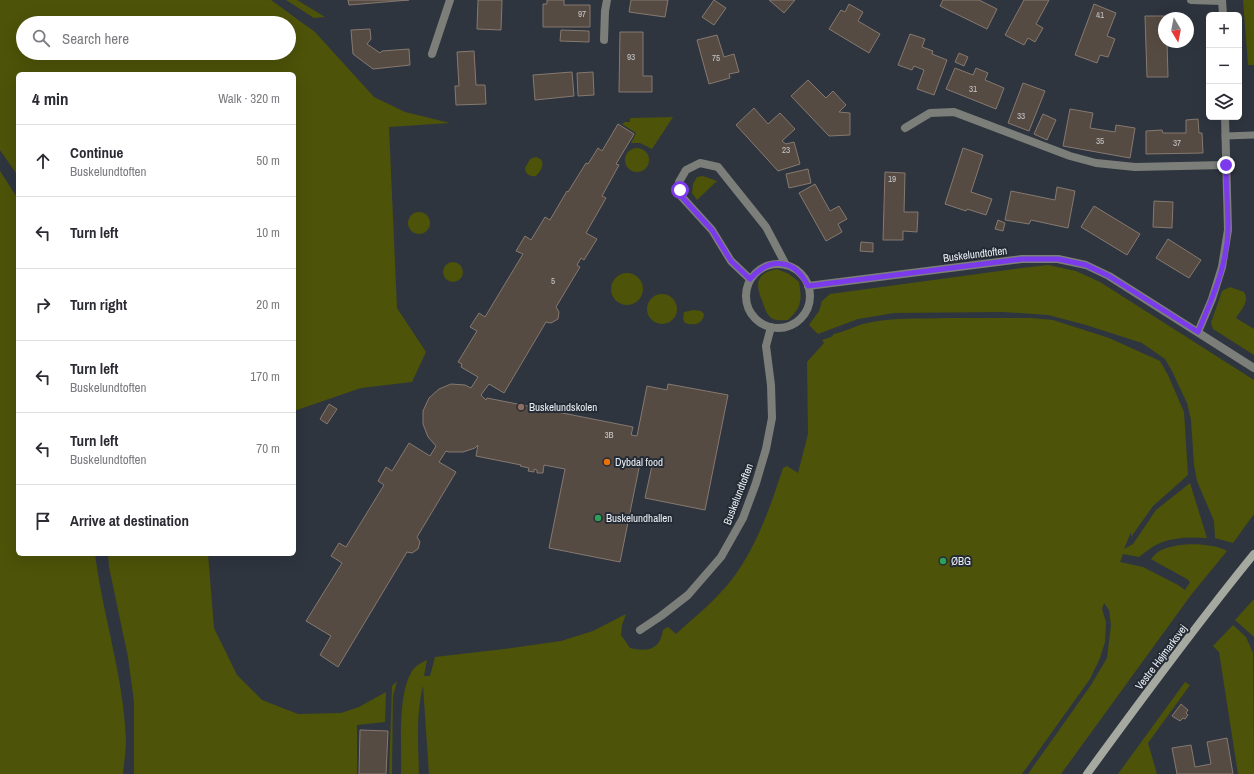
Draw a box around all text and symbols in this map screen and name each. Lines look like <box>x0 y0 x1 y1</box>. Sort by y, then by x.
house number: 97 <box>578 8 586 20</box>
house number: 41 <box>1096 9 1104 21</box>
north arrow <box>1158 12 1194 48</box>
map controls <box>1206 12 1242 120</box>
button: + <box>1206 12 1242 48</box>
search box <box>16 16 296 60</box>
icon: search <box>30 27 52 49</box>
text: Search here <box>62 28 129 49</box>
button: − <box>1206 48 1242 84</box>
house number: 93 <box>627 51 635 63</box>
house number: 75 <box>712 52 720 64</box>
house number: 31 <box>969 83 977 95</box>
button: layers <box>1206 84 1242 120</box>
text: 4 min <box>32 87 68 110</box>
text: Walk · 320 m <box>218 90 280 107</box>
house number: 33 <box>1017 110 1025 122</box>
house number: 35 <box>1096 135 1104 147</box>
house number: 37 <box>1173 137 1181 149</box>
text: Continue <box>70 142 123 163</box>
house number: 23 <box>782 144 790 156</box>
icon: ahead <box>32 150 54 172</box>
text: 50 m <box>256 152 280 169</box>
route end <box>1217 156 1235 174</box>
text: Buskelundtoften <box>70 163 146 180</box>
house number: 19 <box>888 173 896 185</box>
route start <box>671 181 689 199</box>
icon: left <box>32 222 54 244</box>
text: Turn left <box>70 222 118 243</box>
text: 10 m <box>256 224 280 241</box>
street label: Buskelundtoften <box>942 243 1008 265</box>
house number: 5 <box>551 275 555 287</box>
icon: right <box>32 294 54 316</box>
text: Turn right <box>70 294 127 315</box>
text: 20 m <box>256 296 280 313</box>
text: Turn left <box>70 358 118 379</box>
icon: left <box>32 366 54 388</box>
text: 170 m <box>250 368 280 385</box>
text: Buskelundtoften <box>70 379 146 396</box>
place label: Buskelundskolen <box>529 400 597 414</box>
marker: Buskelundskolen <box>516 402 526 412</box>
house number: 3B <box>604 429 614 441</box>
text: Turn left <box>70 430 118 451</box>
icon: left <box>32 438 54 460</box>
text: 70 m <box>256 440 280 457</box>
text: Buskelundtoften <box>70 451 146 468</box>
place label: Dybdal food <box>615 455 663 469</box>
marker: Dybdal food <box>602 457 612 467</box>
street label: Buskelundtoften <box>720 461 756 527</box>
icon: arrive <box>32 510 54 532</box>
text: Arrive at destination <box>70 510 189 531</box>
place label: Buskelundhallen <box>606 511 672 525</box>
marker: Buskelundhallen <box>593 513 603 523</box>
place label: ØBG <box>951 554 971 568</box>
marker: ØBG <box>938 556 948 566</box>
street label: Vestre Højmarksvej <box>1132 622 1190 692</box>

